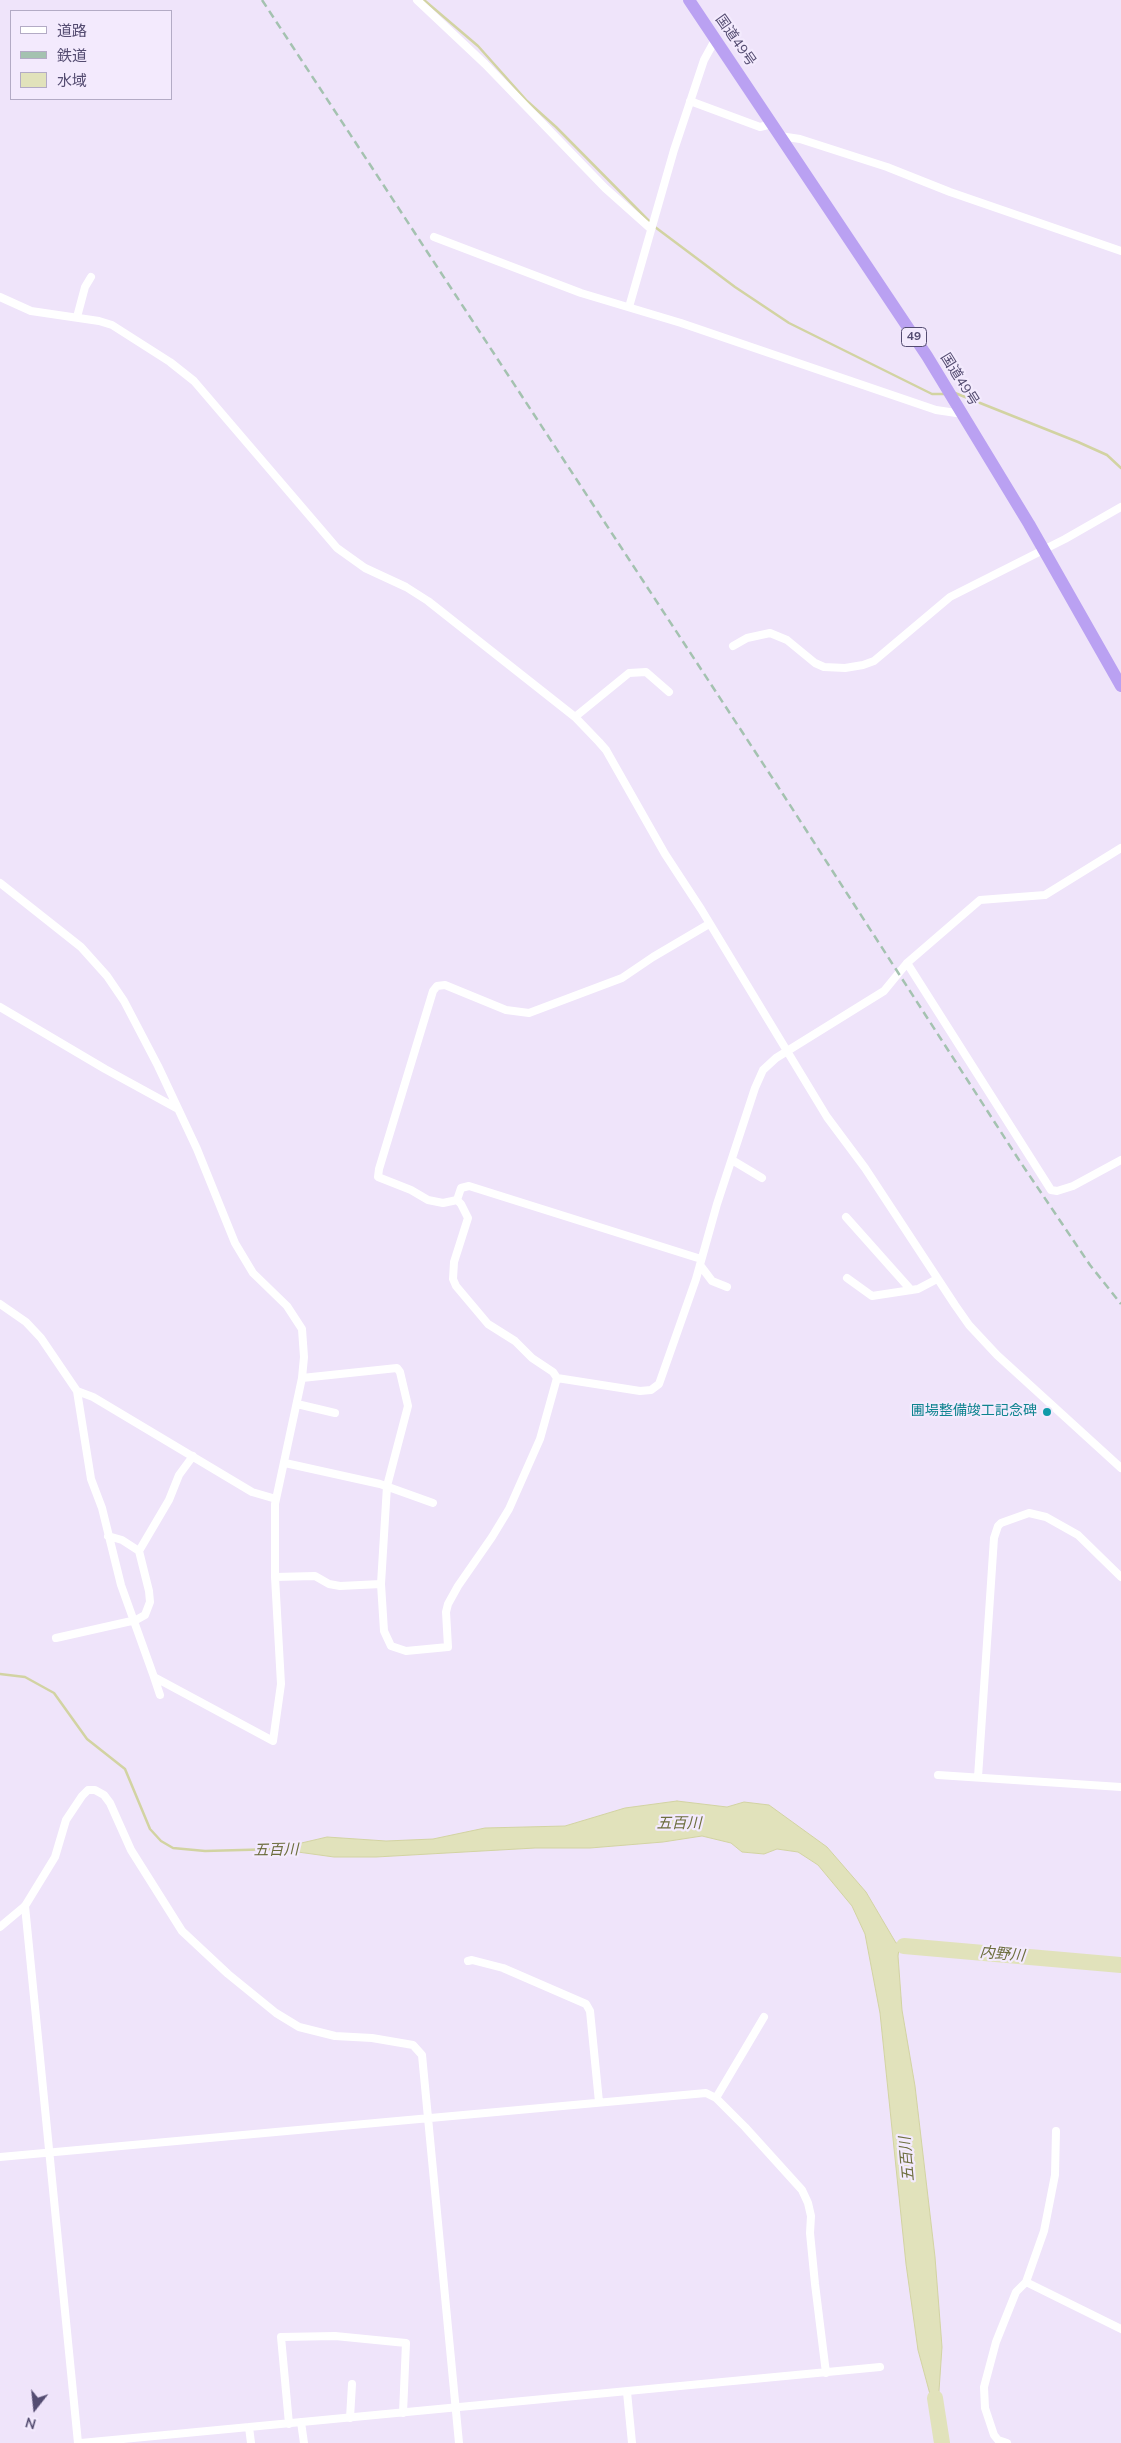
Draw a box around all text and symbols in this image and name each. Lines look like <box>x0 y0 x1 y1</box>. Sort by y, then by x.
legend <box>10 10 172 100</box>
street label: 国道49号 <box>711 12 759 70</box>
text: 道路 <box>57 21 87 41</box>
text: 鉄道 <box>57 46 87 66</box>
text: 水域 <box>57 71 87 91</box>
road number: 49 <box>902 328 926 347</box>
street label: 国道49号 <box>936 351 982 409</box>
place label: 圃場整備竣工記念碑 <box>911 1404 1037 1420</box>
marker: 圃場整備竣工記念碑 <box>1041 1406 1053 1418</box>
water label: 五百川 <box>657 1815 701 1833</box>
water label: 五百川 <box>253 1842 299 1860</box>
water label: 内野川 <box>979 1944 1025 1966</box>
water label: 五百川 <box>897 2136 919 2182</box>
north arrow <box>10 2383 60 2433</box>
text: N <box>23 2412 38 2433</box>

